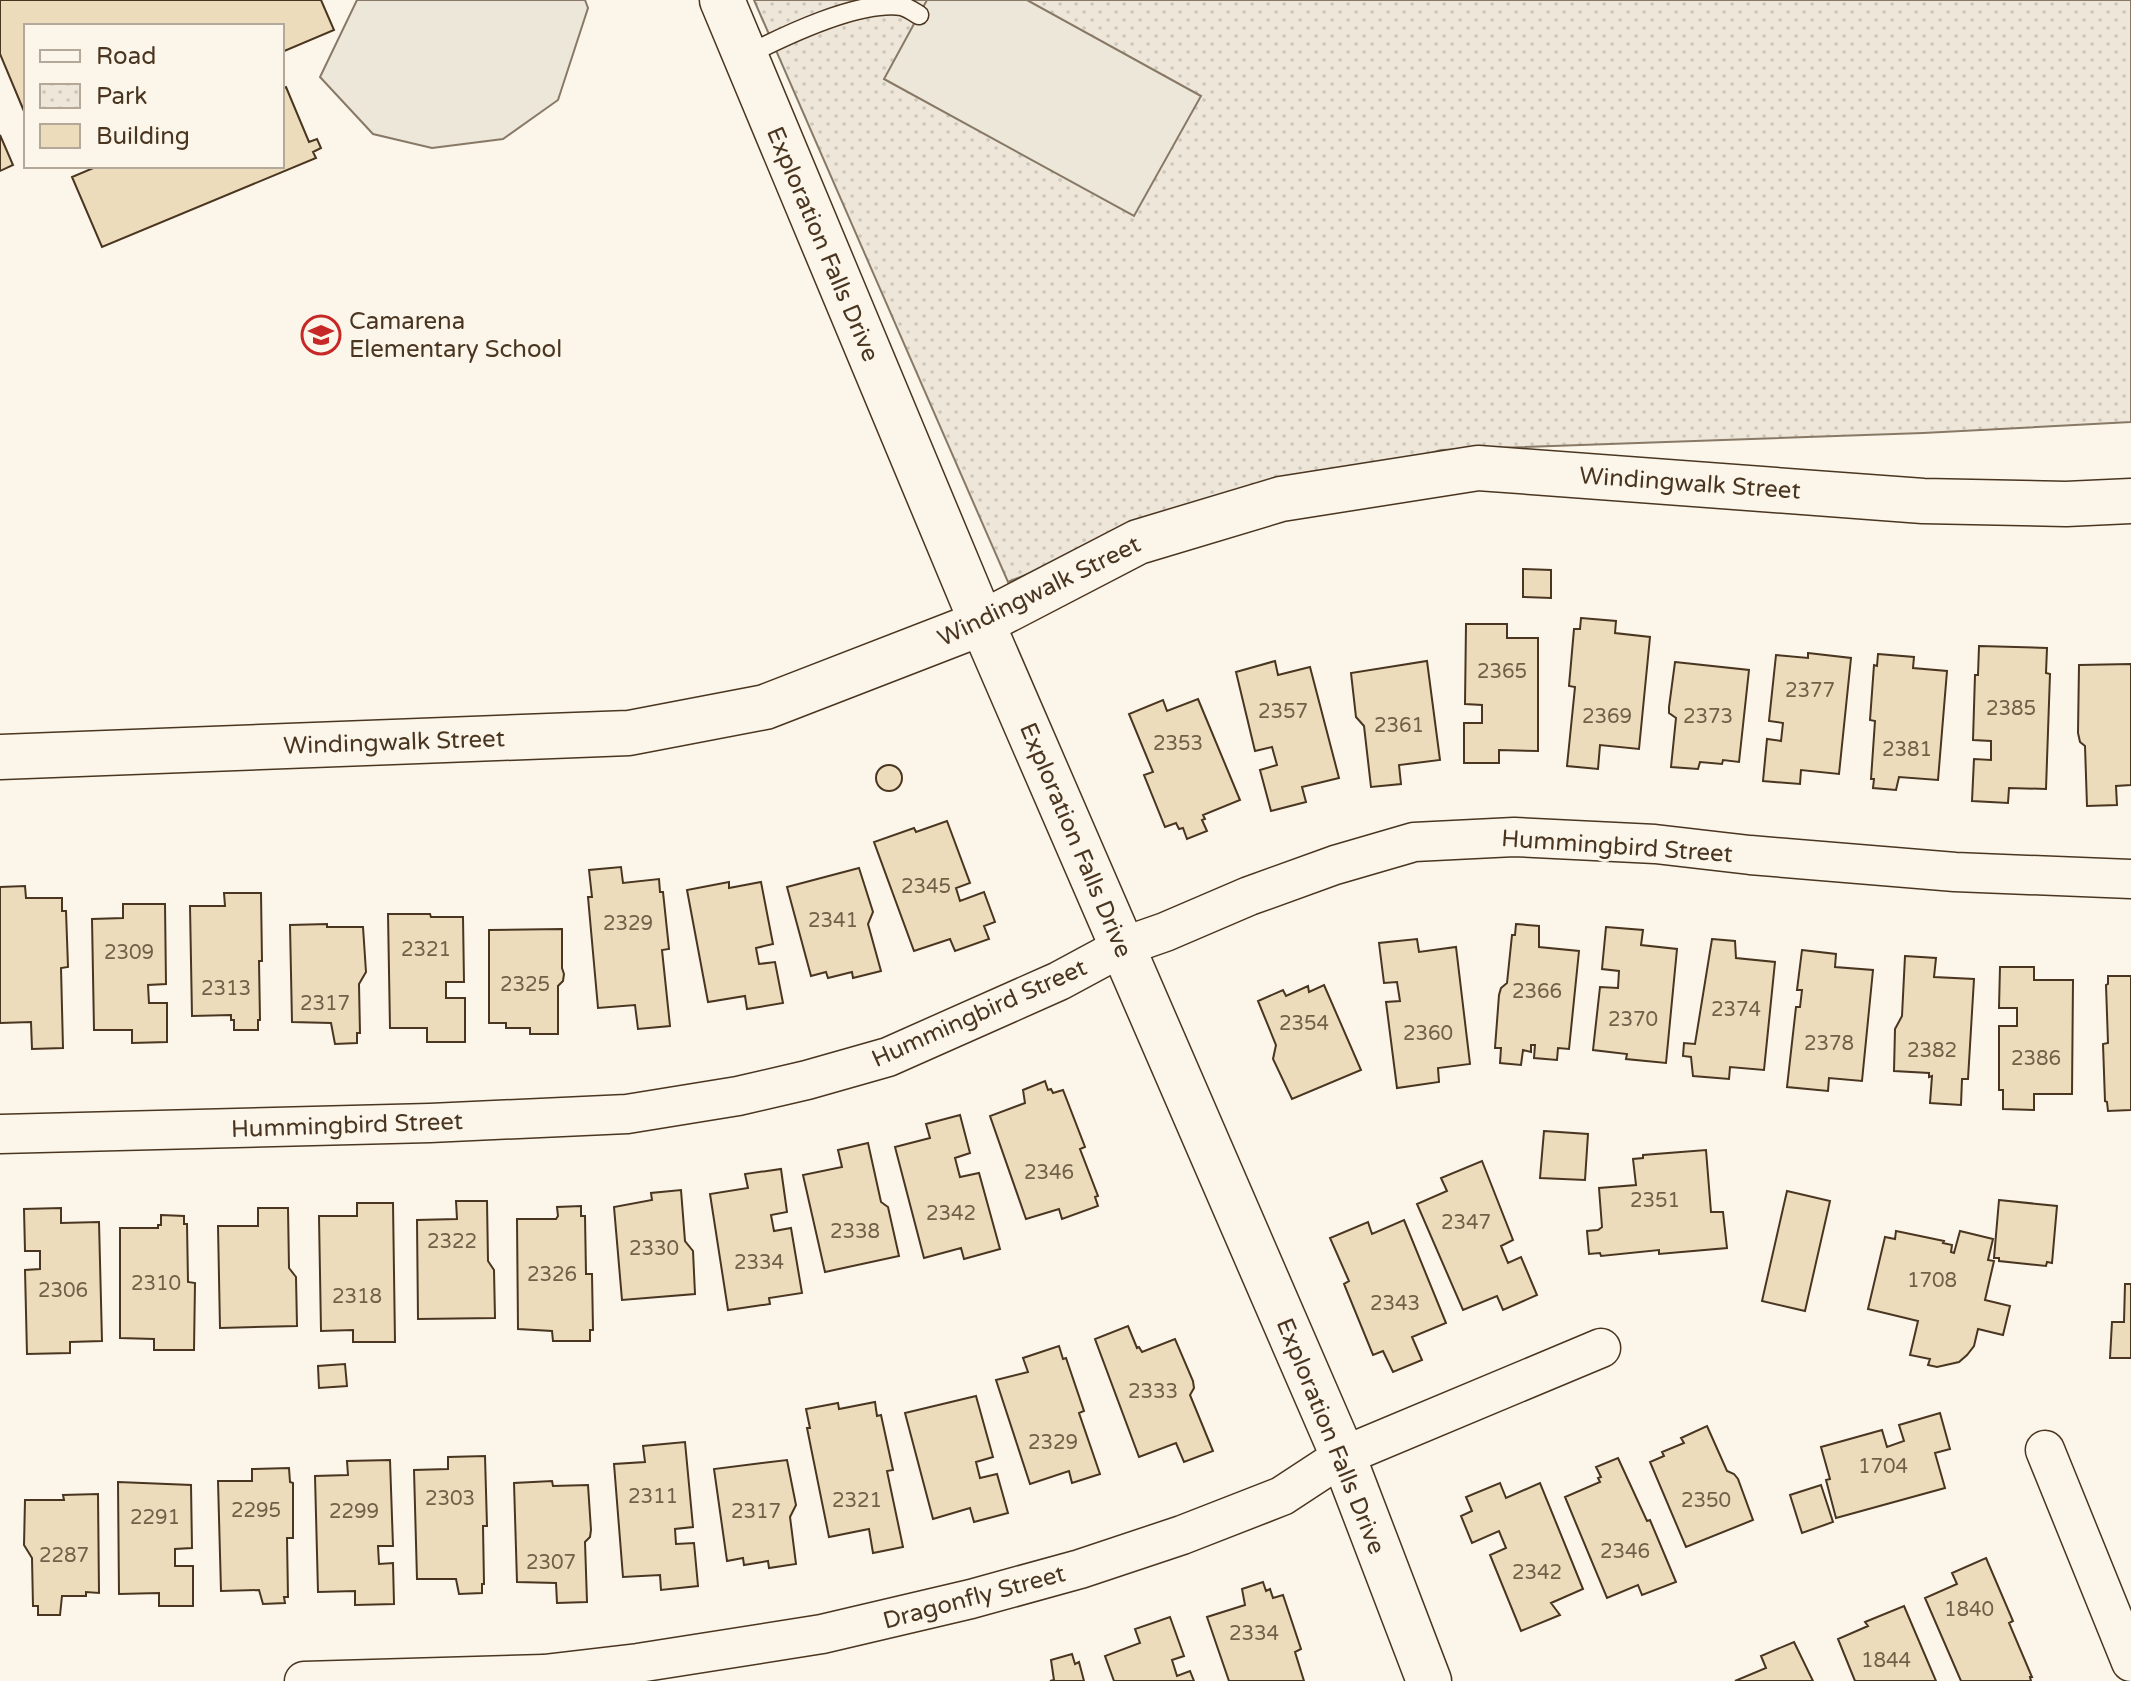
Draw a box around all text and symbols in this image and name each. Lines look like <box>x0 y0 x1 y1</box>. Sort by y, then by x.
legend <box>24 24 284 168</box>
text: Road <box>96 42 156 71</box>
text: Park <box>96 82 147 111</box>
text: Building <box>96 122 190 151</box>
street label: Exploration Falls Drive <box>760 123 885 366</box>
place label: Camarena Elementary School <box>349 307 562 364</box>
school or university icon: Camarena Elementary School <box>300 314 342 356</box>
street label: Windingwalk Street <box>1578 461 1802 506</box>
street label: Windingwalk Street <box>933 530 1145 653</box>
house number: 2365 <box>1477 660 1527 684</box>
house number: 2377 <box>1785 679 1835 703</box>
house number: 2385 <box>1986 697 2036 721</box>
house number: 2357 <box>1258 700 1308 724</box>
house number: 2369 <box>1582 705 1632 729</box>
house number: 2373 <box>1683 705 1733 729</box>
house number: 2361 <box>1374 714 1424 738</box>
street label: Exploration Falls Drive <box>1013 719 1138 962</box>
street label: Windingwalk Street <box>283 724 505 761</box>
house number: 2353 <box>1153 732 1203 756</box>
house number: 2381 <box>1882 738 1932 762</box>
street label: Hummingbird Street <box>1500 824 1734 869</box>
house number: 2345 <box>901 875 951 899</box>
house number: 2341 <box>808 909 858 933</box>
house number: 2329 <box>603 912 653 936</box>
house number: 2321 <box>401 938 451 962</box>
house number: 2309 <box>104 941 154 965</box>
street label: Hummingbird Street <box>867 953 1091 1074</box>
house number: 2325 <box>500 973 550 997</box>
house number: 2313 <box>201 977 251 1001</box>
house number: 2366 <box>1512 980 1562 1004</box>
house number: 2317 <box>300 992 350 1016</box>
house number: 2374 <box>1711 998 1761 1022</box>
house number: 2370 <box>1608 1008 1658 1032</box>
house number: 2354 <box>1279 1012 1329 1036</box>
house number: 2360 <box>1403 1022 1453 1046</box>
house number: 2378 <box>1804 1032 1854 1056</box>
house number: 2382 <box>1907 1039 1957 1063</box>
house number: 2386 <box>2011 1047 2061 1071</box>
street label: Hummingbird Street <box>231 1107 464 1144</box>
house number: 2346 <box>1024 1161 1074 1185</box>
house number: 2351 <box>1630 1189 1680 1213</box>
house number: 2342 <box>926 1202 976 1226</box>
house number: 2347 <box>1441 1211 1491 1235</box>
house number: 2338 <box>830 1220 880 1244</box>
house number: 2322 <box>427 1230 477 1254</box>
house number: 2330 <box>629 1237 679 1261</box>
house number: 2334 <box>734 1251 784 1275</box>
house number: 2326 <box>527 1263 577 1287</box>
house number: 1708 <box>1907 1269 1957 1293</box>
house number: 2310 <box>131 1272 181 1296</box>
house number: 2306 <box>38 1279 88 1303</box>
house number: 2318 <box>332 1285 382 1309</box>
house number: 2343 <box>1370 1292 1420 1316</box>
street label: Exploration Falls Drive <box>1270 1314 1391 1558</box>
house number: 2333 <box>1128 1380 1178 1404</box>
house number: 2329 <box>1028 1431 1078 1455</box>
house number: 1704 <box>1858 1455 1908 1479</box>
house number: 2311 <box>628 1485 678 1509</box>
house number: 2303 <box>425 1487 475 1511</box>
house number: 2321 <box>832 1489 882 1513</box>
house number: 2350 <box>1681 1489 1731 1513</box>
house number: 2295 <box>231 1499 281 1523</box>
house number: 2299 <box>329 1500 379 1524</box>
house number: 2317 <box>731 1500 781 1524</box>
house number: 2291 <box>130 1506 180 1530</box>
house number: 2346 <box>1600 1540 1650 1564</box>
house number: 2287 <box>39 1544 89 1568</box>
house number: 2307 <box>526 1551 576 1575</box>
street label: Dragonfly Street <box>880 1559 1068 1636</box>
house number: 2342 <box>1512 1561 1562 1585</box>
house number: 1840 <box>1944 1598 1994 1622</box>
house number: 2334 <box>1229 1622 1279 1646</box>
house number: 1844 <box>1861 1649 1911 1673</box>

